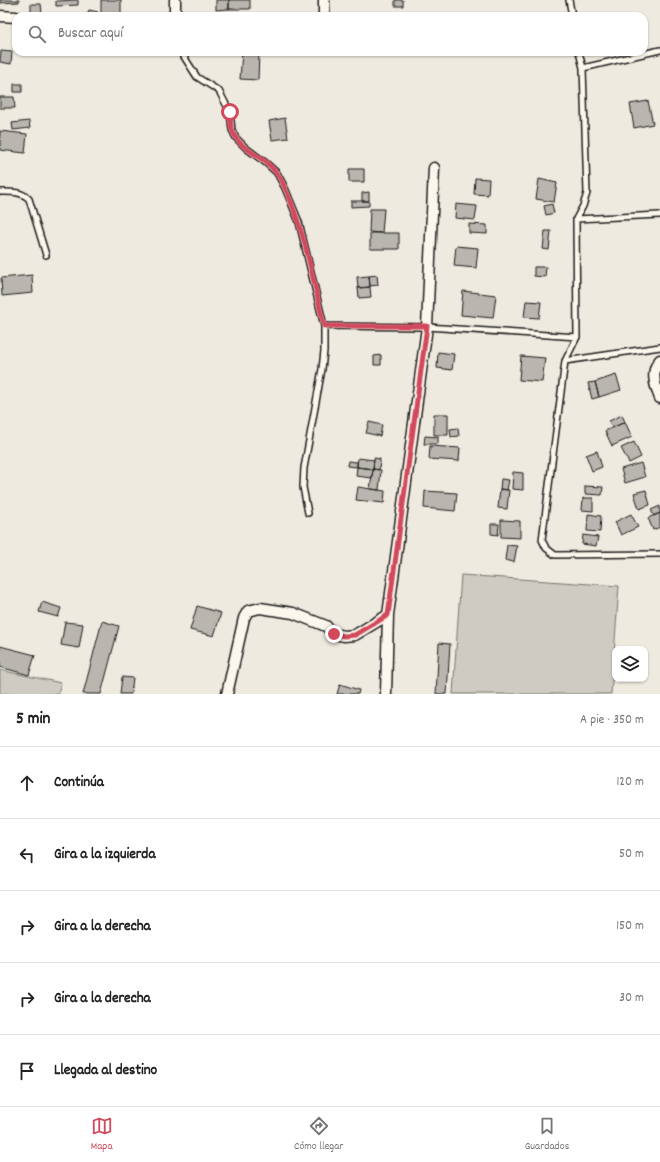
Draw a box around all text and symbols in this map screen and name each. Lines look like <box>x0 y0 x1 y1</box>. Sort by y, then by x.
search box <box>12 12 648 56</box>
icon: search <box>26 23 48 45</box>
text: Buscar aquí <box>58 23 123 45</box>
route start <box>221 103 239 121</box>
route end <box>325 625 343 643</box>
map controls <box>612 646 648 682</box>
button: layers <box>612 646 648 682</box>
text: 5 min <box>16 708 50 732</box>
text: A pie · 350 m <box>580 711 644 730</box>
icon: ahead <box>16 772 38 794</box>
text: Continúa <box>54 772 104 794</box>
text: 120 m <box>616 773 644 792</box>
icon: left <box>16 844 38 866</box>
text: Gira a la izquierda <box>54 844 155 866</box>
text: 50 m <box>619 845 644 864</box>
icon: right <box>16 916 38 938</box>
text: Gira a la derecha <box>54 916 151 938</box>
text: 150 m <box>616 917 644 936</box>
icon: right <box>16 988 38 1010</box>
text: Gira a la derecha <box>54 988 151 1010</box>
text: 30 m <box>619 989 644 1008</box>
icon: arrive <box>16 1060 38 1082</box>
text: Llegada al destino <box>54 1060 157 1082</box>
tab: Mapa <box>91 1115 113 1155</box>
tab: Cómo llegar <box>294 1115 343 1155</box>
tab: Guardados <box>525 1115 569 1155</box>

